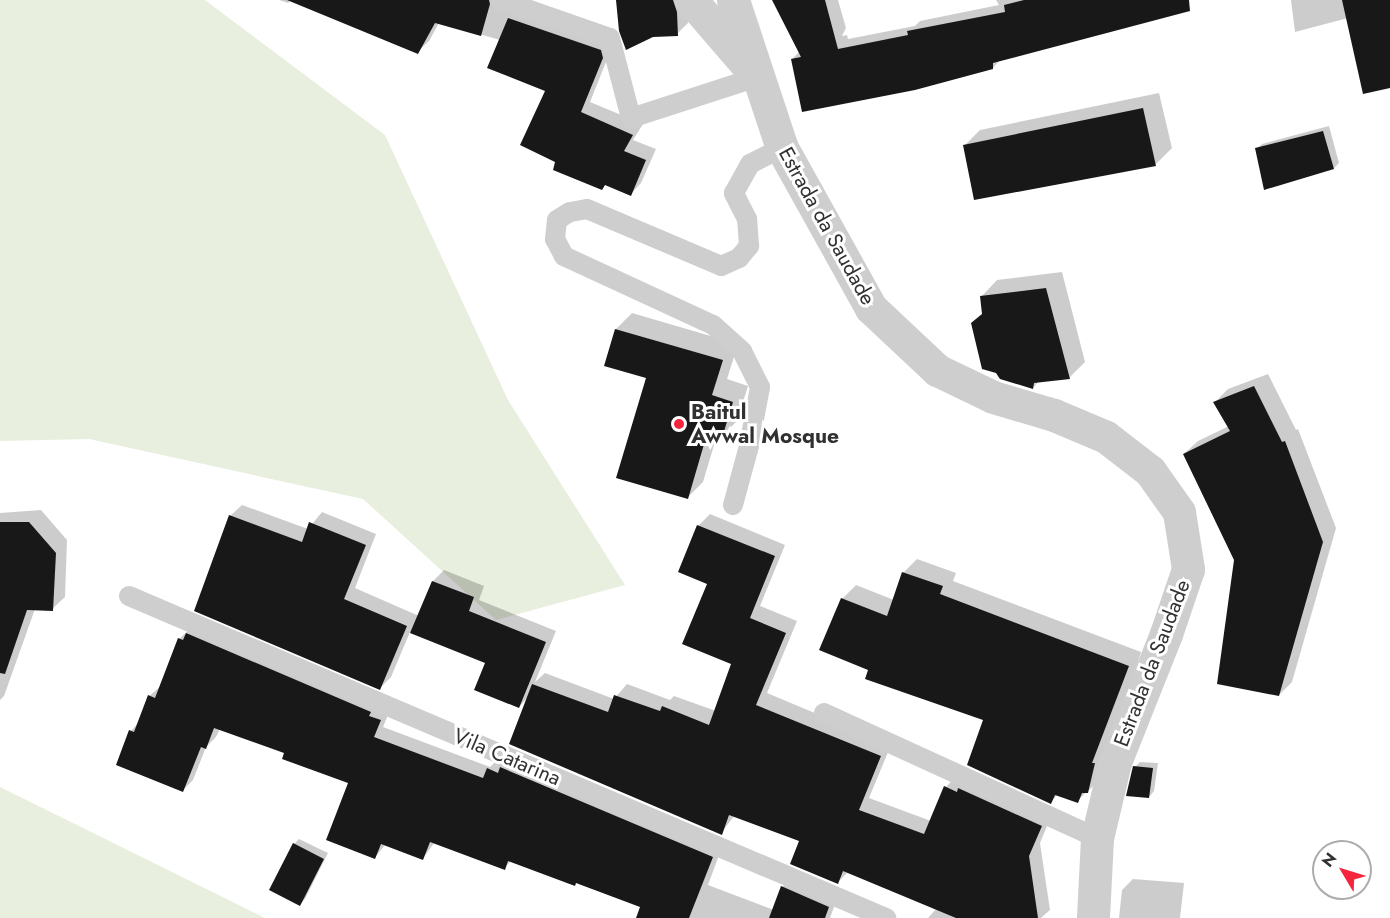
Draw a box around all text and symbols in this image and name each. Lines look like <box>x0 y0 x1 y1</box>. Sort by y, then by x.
street label: Estrada da Saudade <box>773 143 881 309</box>
place label: Baitul Awwal Mosque <box>691 399 839 449</box>
marker: Baitul Awwal Mosque <box>672 417 686 431</box>
street label: Estrada da Saudade <box>1109 576 1195 750</box>
street label: Vila Catarina <box>450 723 564 791</box>
north arrow <box>1312 840 1372 900</box>
text: N <box>1316 848 1342 872</box>

